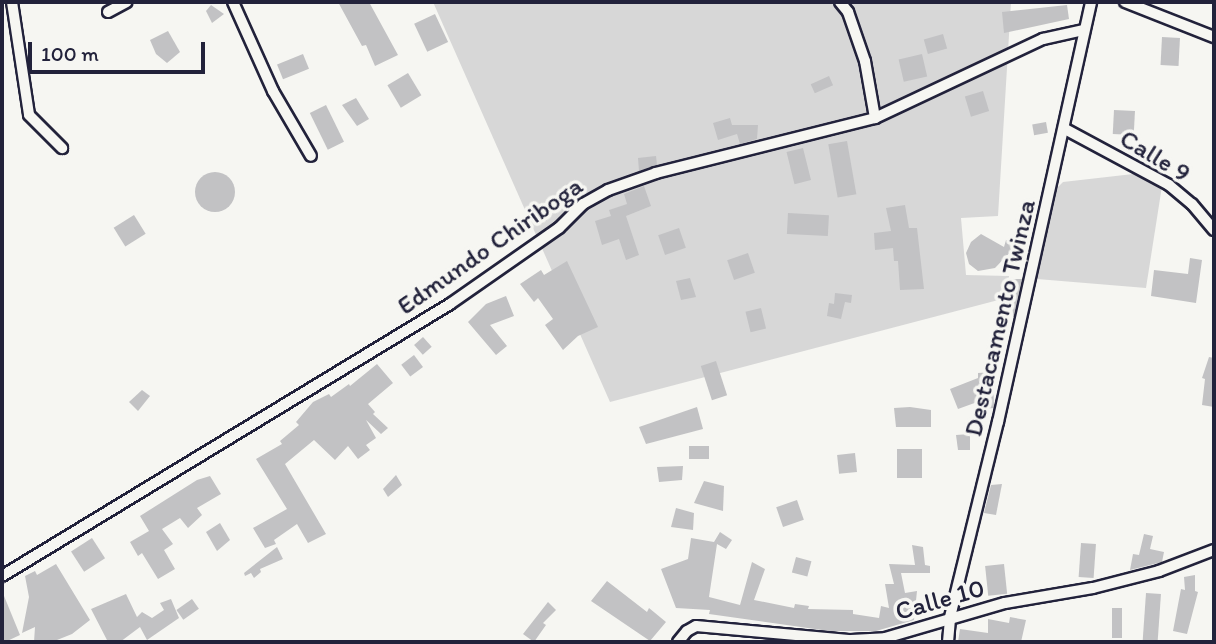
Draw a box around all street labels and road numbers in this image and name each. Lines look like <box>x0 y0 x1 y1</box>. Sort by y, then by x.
street label: Calle 9 <box>1114 123 1196 189</box>
street label: Edmundo Chiriboga <box>391 170 589 322</box>
street label: Destacamento Twinza <box>958 197 1042 439</box>
street label: Calle 10 <box>892 572 988 628</box>

